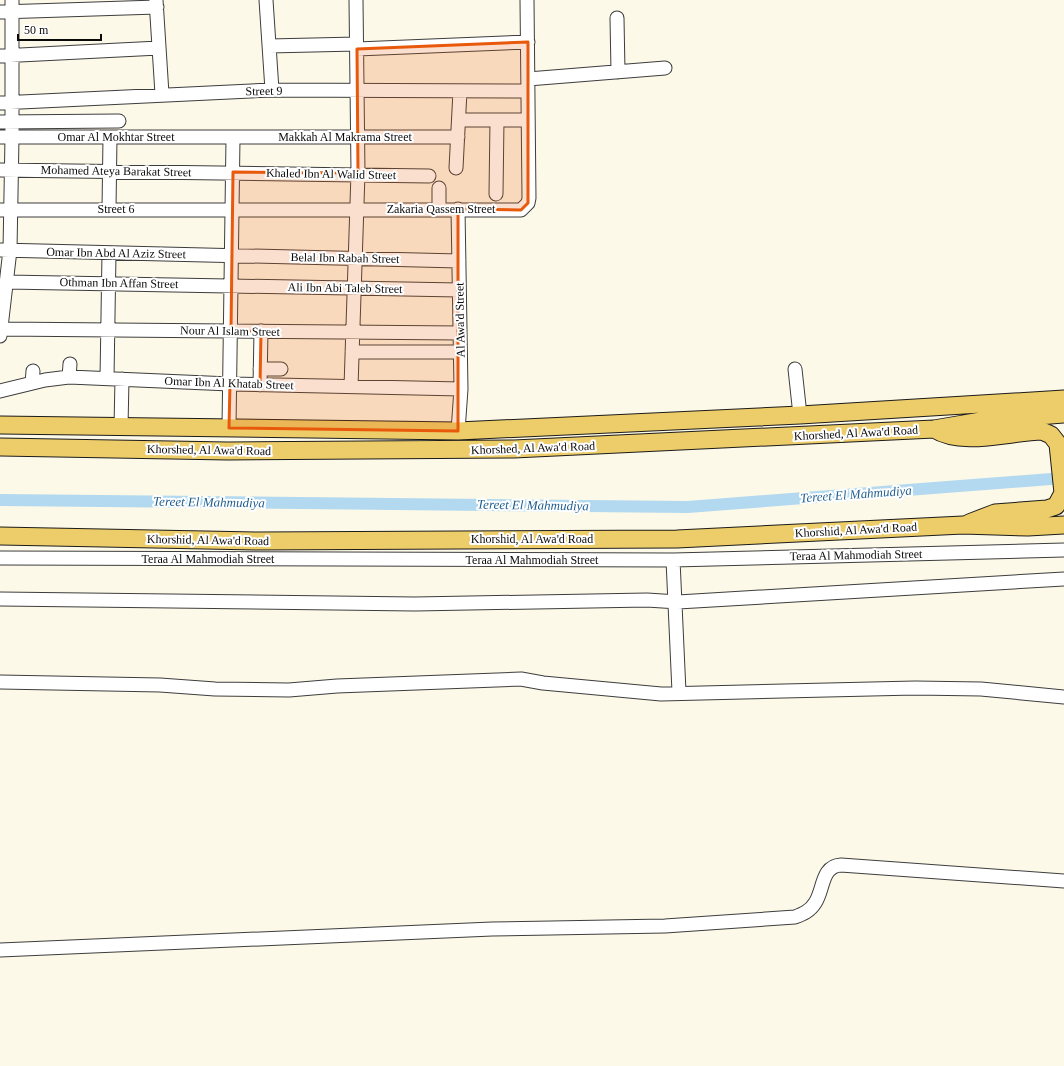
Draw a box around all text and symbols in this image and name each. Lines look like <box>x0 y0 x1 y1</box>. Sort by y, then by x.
scale bar <box>18 16 101 42</box>
text: 50 m <box>24 23 49 37</box>
street label: Street 9 <box>245 84 283 98</box>
street label: Omar Al Mokhtar Street <box>58 130 175 144</box>
street label: Makkah Al Makrama Street <box>278 130 412 144</box>
street label: Mohamed Ateya Barakat Street <box>40 163 192 179</box>
street label: Khaled Ibn Al Walid Street <box>266 166 397 182</box>
street label: Street 6 <box>98 202 135 216</box>
street label: Zakaria Qassem Street <box>387 202 496 216</box>
street label: Omar Ibn Abd Al Aziz Street <box>46 245 187 261</box>
street label: Belal Ibn Rabah Street <box>290 250 400 266</box>
street label: Othman Ibn Affan Street <box>60 275 179 291</box>
street label: Ali Ibn Abi Taleb Street <box>287 280 403 296</box>
street label: Al Awa'd Street <box>452 282 468 358</box>
street label: Nour Al Islam Street <box>180 323 281 339</box>
street label: Omar Ibn Al Khatab Street <box>164 374 295 392</box>
street label: Khorshed, Al Awa'd Road <box>794 423 918 443</box>
street label: Khorshed, Al Awa'd Road <box>471 439 595 457</box>
street label: Khorshed, Al Awa'd Road <box>147 442 271 458</box>
water label: Tereet El Mahmudiya <box>800 483 913 505</box>
water label: Tereet El Mahmudiya <box>153 494 265 510</box>
water label: Tereet El Mahmudiya <box>477 497 589 513</box>
street label: Khorshid, Al Awa'd Road <box>795 520 917 540</box>
street label: Khorshid, Al Awa'd Road <box>147 532 269 548</box>
street label: Khorshid, Al Awa'd Road <box>471 532 593 546</box>
street label: Teraa Al Mahmodiah Street <box>789 547 923 563</box>
street label: Teraa Al Mahmodiah Street <box>142 552 275 566</box>
street label: Teraa Al Mahmodiah Street <box>466 553 599 567</box>

